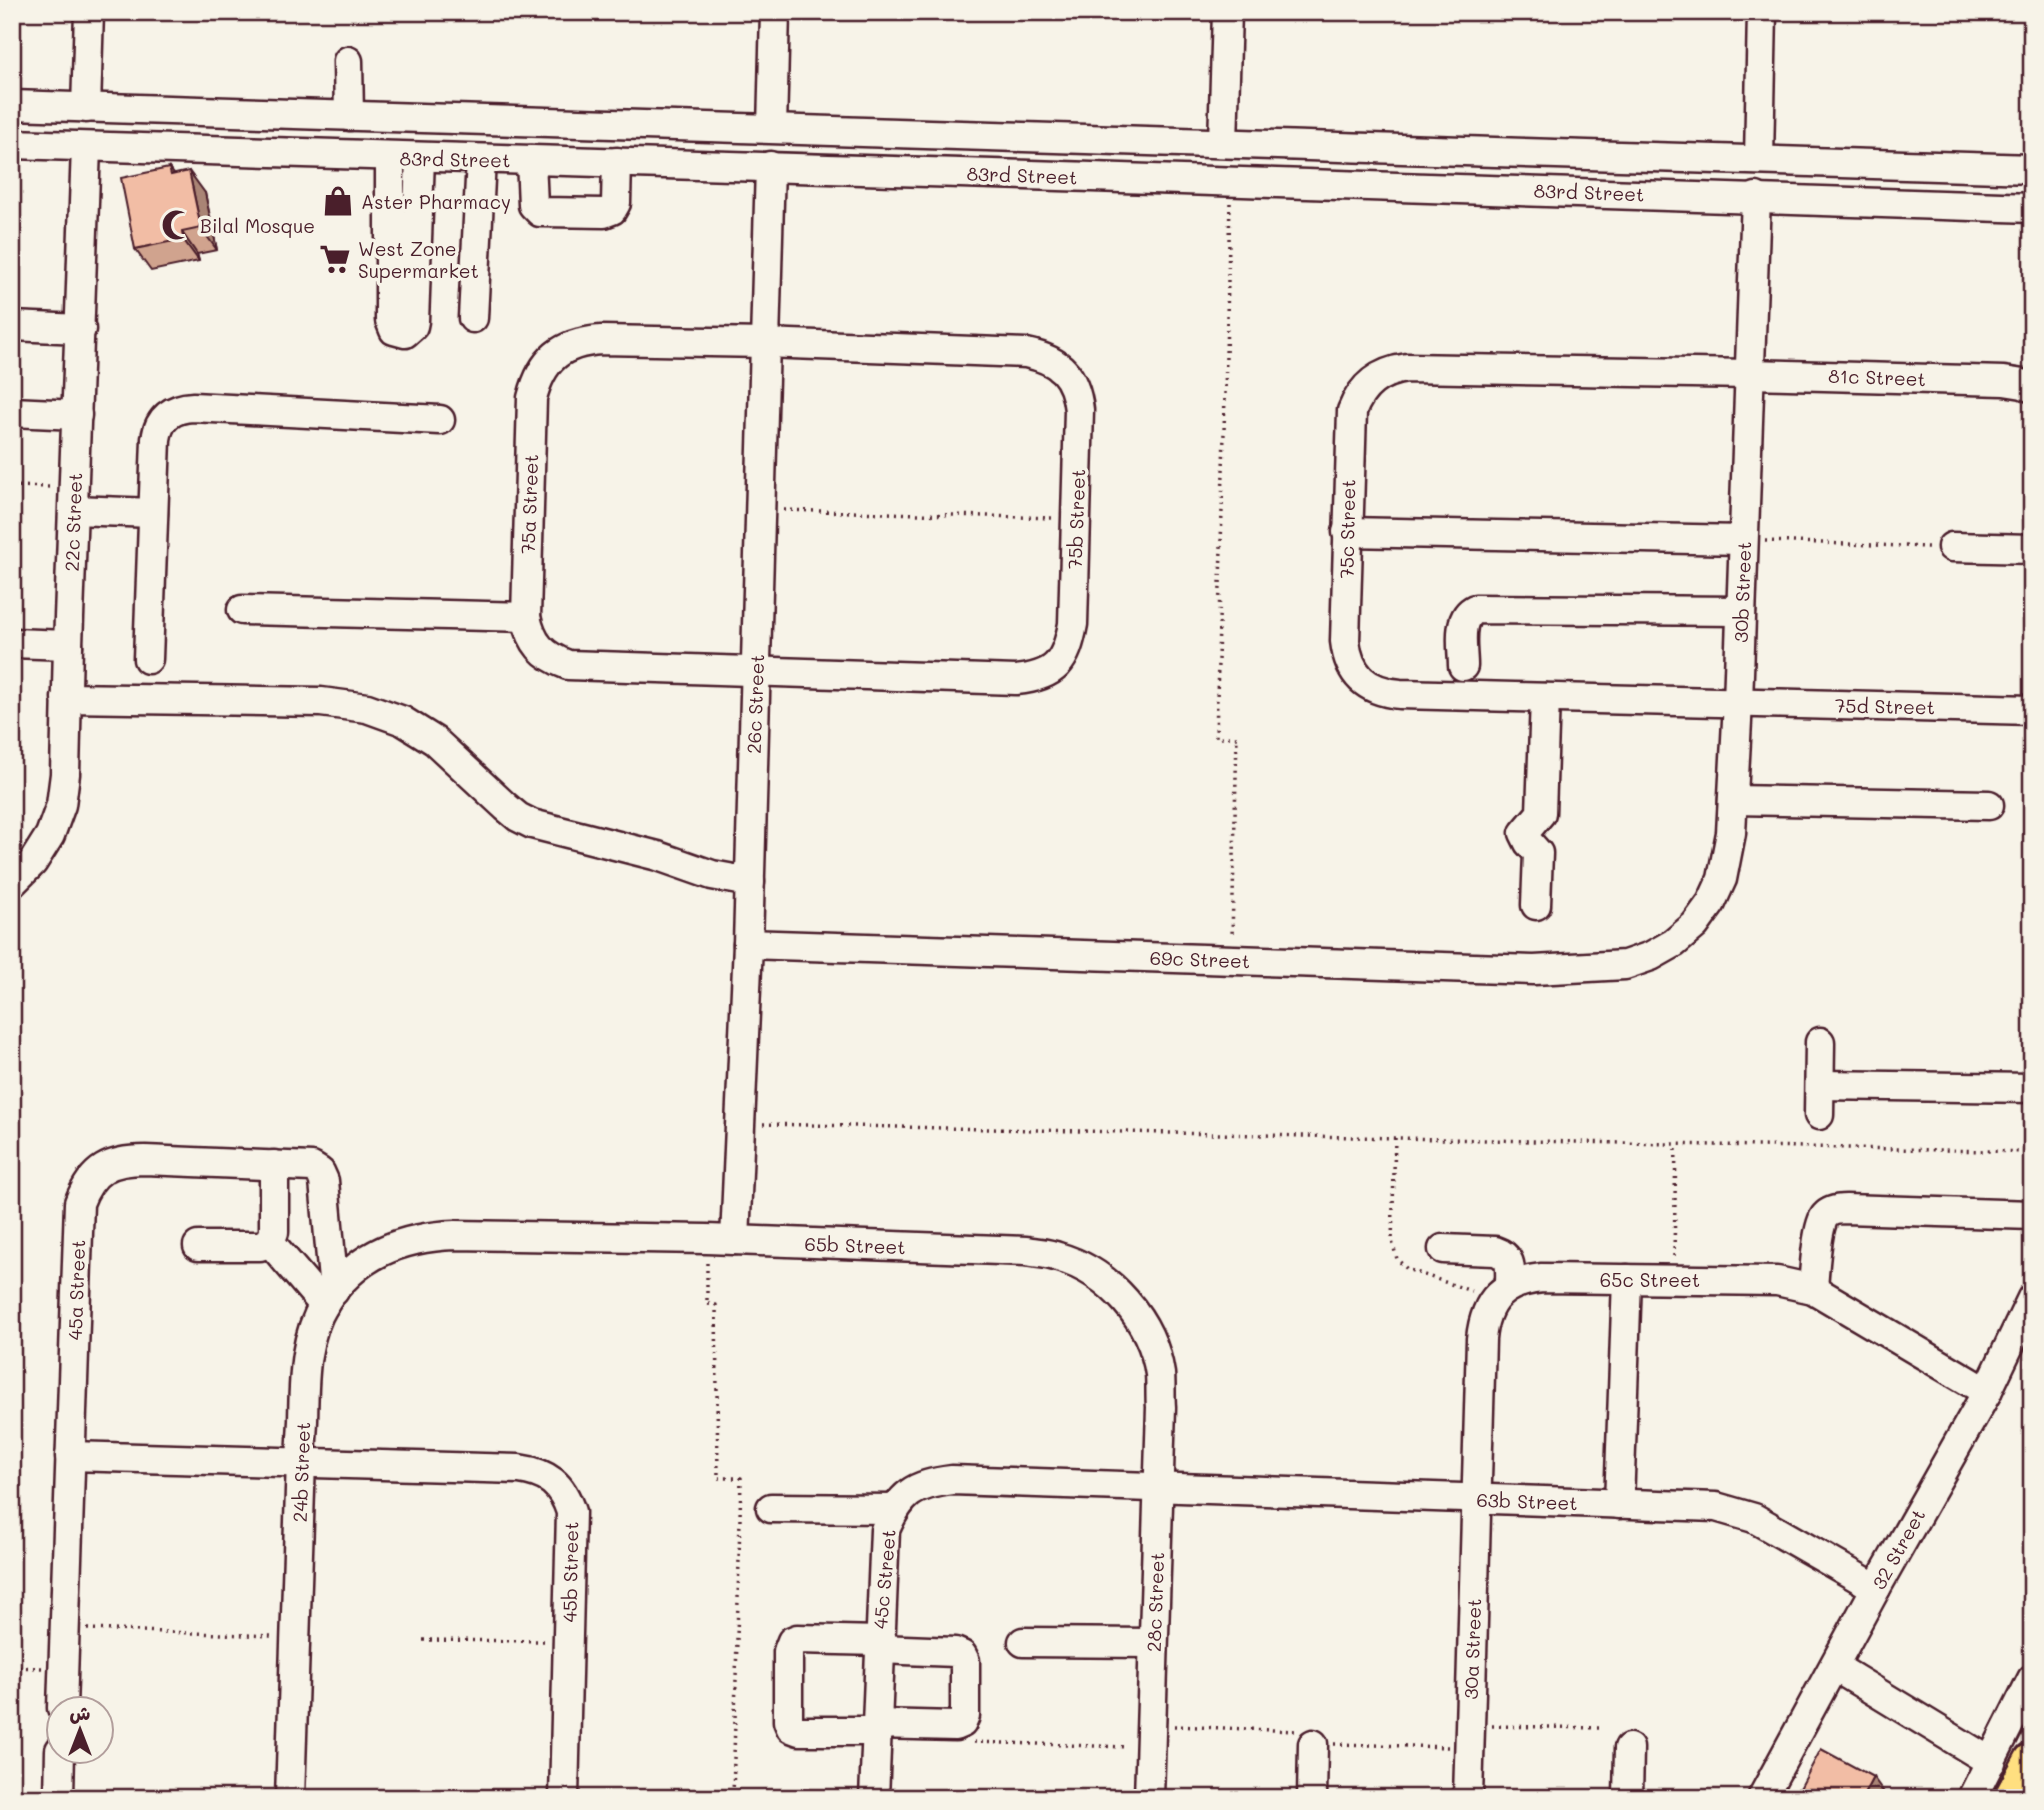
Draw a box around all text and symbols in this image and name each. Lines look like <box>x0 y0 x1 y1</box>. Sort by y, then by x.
street label: 83rd Street <box>399 146 511 172</box>
street label: 83rd Street <box>966 161 1078 189</box>
street label: 83rd Street <box>1533 178 1645 206</box>
shop icon: Aster Pharmacy <box>321 184 355 218</box>
place label: Aster Pharmacy <box>361 189 511 214</box>
mosque icon: Bilal Mosque <box>160 208 194 242</box>
place label: Bilal Mosque <box>200 213 315 238</box>
place label: West Zone Supermarket <box>358 236 479 283</box>
supermarket icon: West Zone Supermarket <box>318 242 352 276</box>
street label: 81c Street <box>1828 363 1926 391</box>
street label: 75a Street <box>515 454 543 554</box>
street label: 75b Street <box>1062 468 1090 570</box>
street label: 22c Street <box>59 472 87 572</box>
street label: 75c Street <box>1334 479 1360 579</box>
street label: 30b Street <box>1728 541 1756 643</box>
street label: 26c Street <box>741 654 769 754</box>
street label: 75d Street <box>1835 693 1935 719</box>
street label: 69c Street <box>1149 945 1251 973</box>
street label: 65b Street <box>804 1231 906 1259</box>
street label: 45a Street <box>62 1239 90 1341</box>
street label: 65c Street <box>1600 1267 1700 1292</box>
street label: 24b Street <box>287 1421 315 1523</box>
street label: 63b Street <box>1476 1487 1578 1515</box>
street label: 32 Street <box>1866 1504 1930 1594</box>
street label: 45b Street <box>557 1521 583 1623</box>
street label: 45c Street <box>867 1528 901 1630</box>
street label: 28c Street <box>1141 1552 1169 1652</box>
street label: 30a Street <box>1458 1598 1486 1700</box>
north arrow <box>46 1694 116 1764</box>
text: ش <box>70 1700 91 1725</box>

